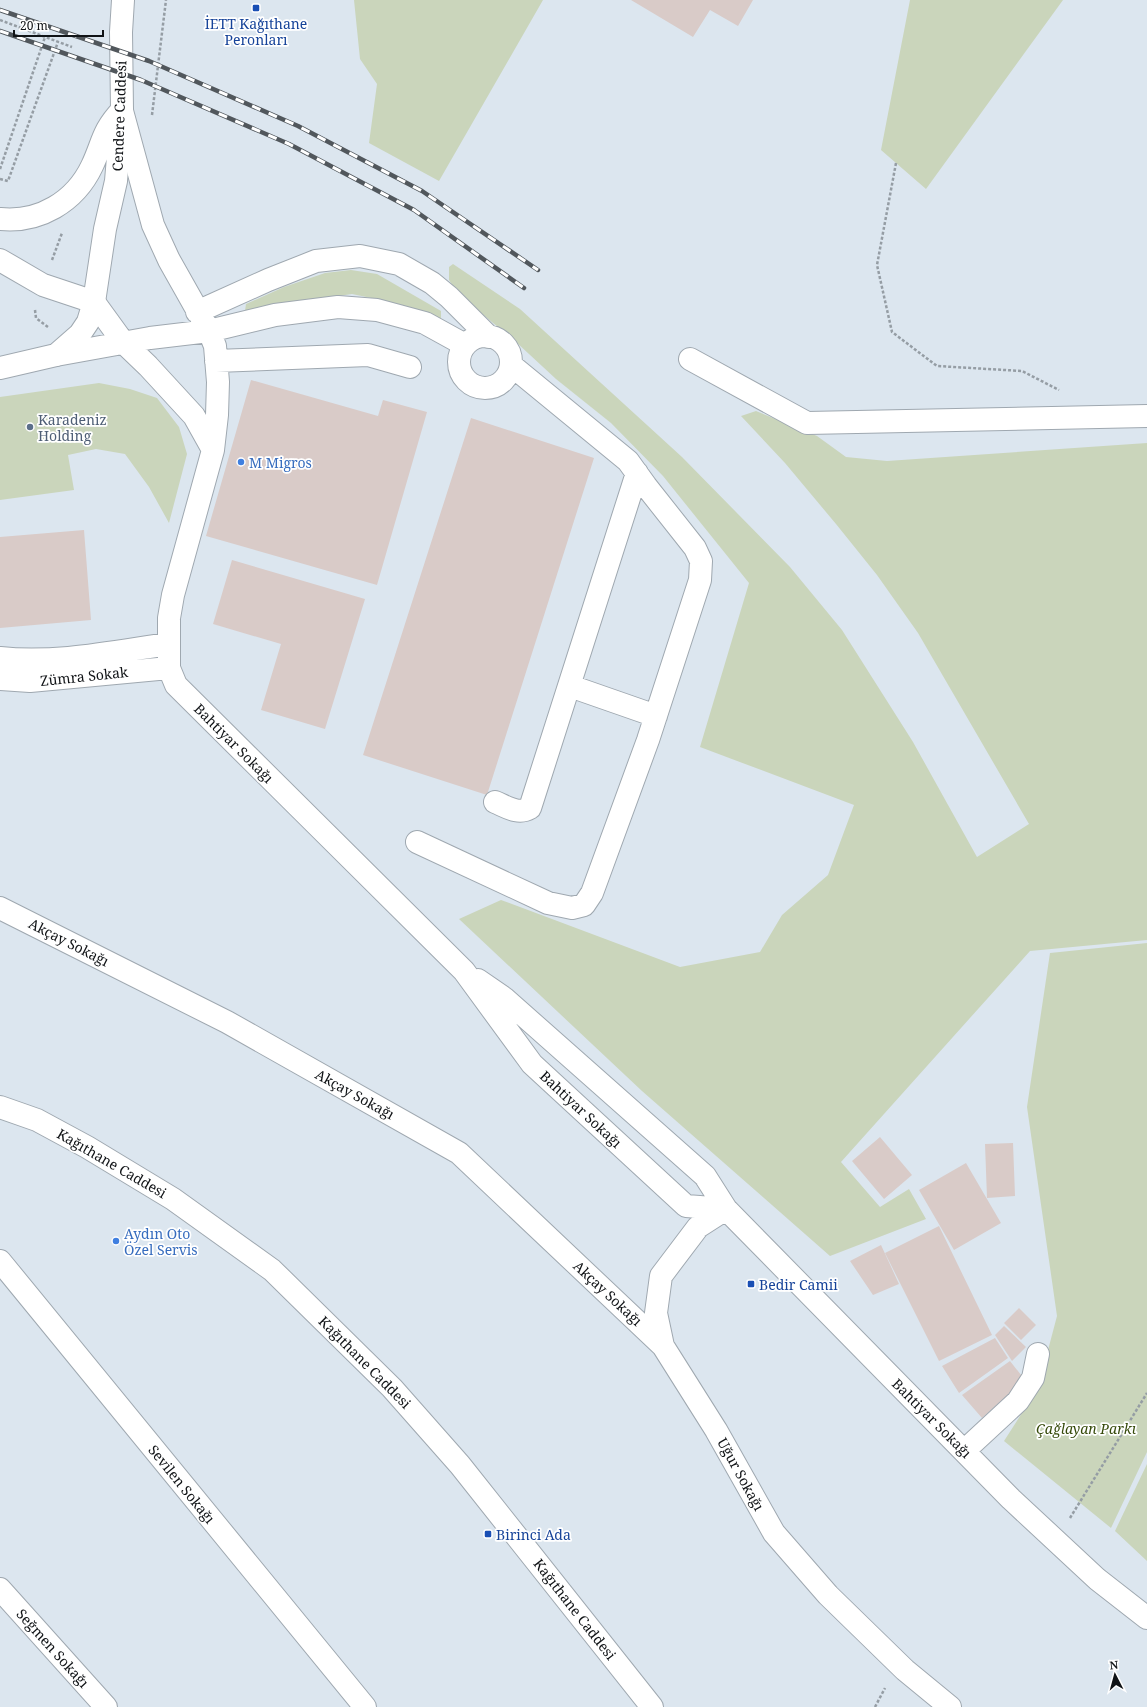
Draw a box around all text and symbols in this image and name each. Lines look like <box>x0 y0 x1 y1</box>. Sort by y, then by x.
marker: İETT Kağıthane Peronları <box>251 3 261 13</box>
scale bar <box>14 12 103 38</box>
place label: İETT Kağıthane Peronları <box>205 14 307 49</box>
text: 20 m <box>20 17 48 34</box>
street label: Cendere Caddesi <box>108 60 130 172</box>
place label: Karadeniz Holding <box>38 410 107 445</box>
marker: Karadeniz Holding <box>25 422 35 432</box>
place label: M Migros <box>249 453 312 472</box>
marker: M Migros <box>236 457 246 467</box>
street label: Zümra Sokak <box>39 662 130 690</box>
street label: Bahtiyar Sokağı <box>190 699 278 787</box>
street label: Akçay Sokağı <box>26 914 113 971</box>
street label: Akçay Sokağı <box>312 1064 398 1124</box>
street label: Bahtiyar Sokağı <box>536 1066 626 1152</box>
street label: Kağıthane Caddesi <box>54 1124 171 1202</box>
place label: Aydın Oto Özel Servis <box>124 1224 198 1259</box>
marker: Aydın Oto Özel Servis <box>111 1236 121 1246</box>
street label: Akçay Sokağı <box>569 1256 647 1330</box>
place label: Bedir Camii <box>759 1275 838 1294</box>
marker: Bedir Camii <box>746 1279 756 1289</box>
street label: Kağıthane Caddesi <box>315 1312 416 1413</box>
street label: Bahtiyar Sokağı <box>888 1374 976 1462</box>
park label: Çağlayan Parkı <box>1036 1419 1137 1438</box>
street label: Uğur Sokağı <box>713 1434 769 1514</box>
street label: Sevilen Sokağı <box>144 1441 220 1528</box>
place label: Birinci Ada <box>496 1525 571 1544</box>
marker: Birinci Ada <box>483 1529 493 1539</box>
street label: Kağıthane Caddesi <box>529 1554 621 1664</box>
street label: Seğmen Sokağı <box>13 1605 94 1692</box>
north arrow <box>1095 1655 1135 1695</box>
text: N <box>1109 1657 1119 1672</box>

